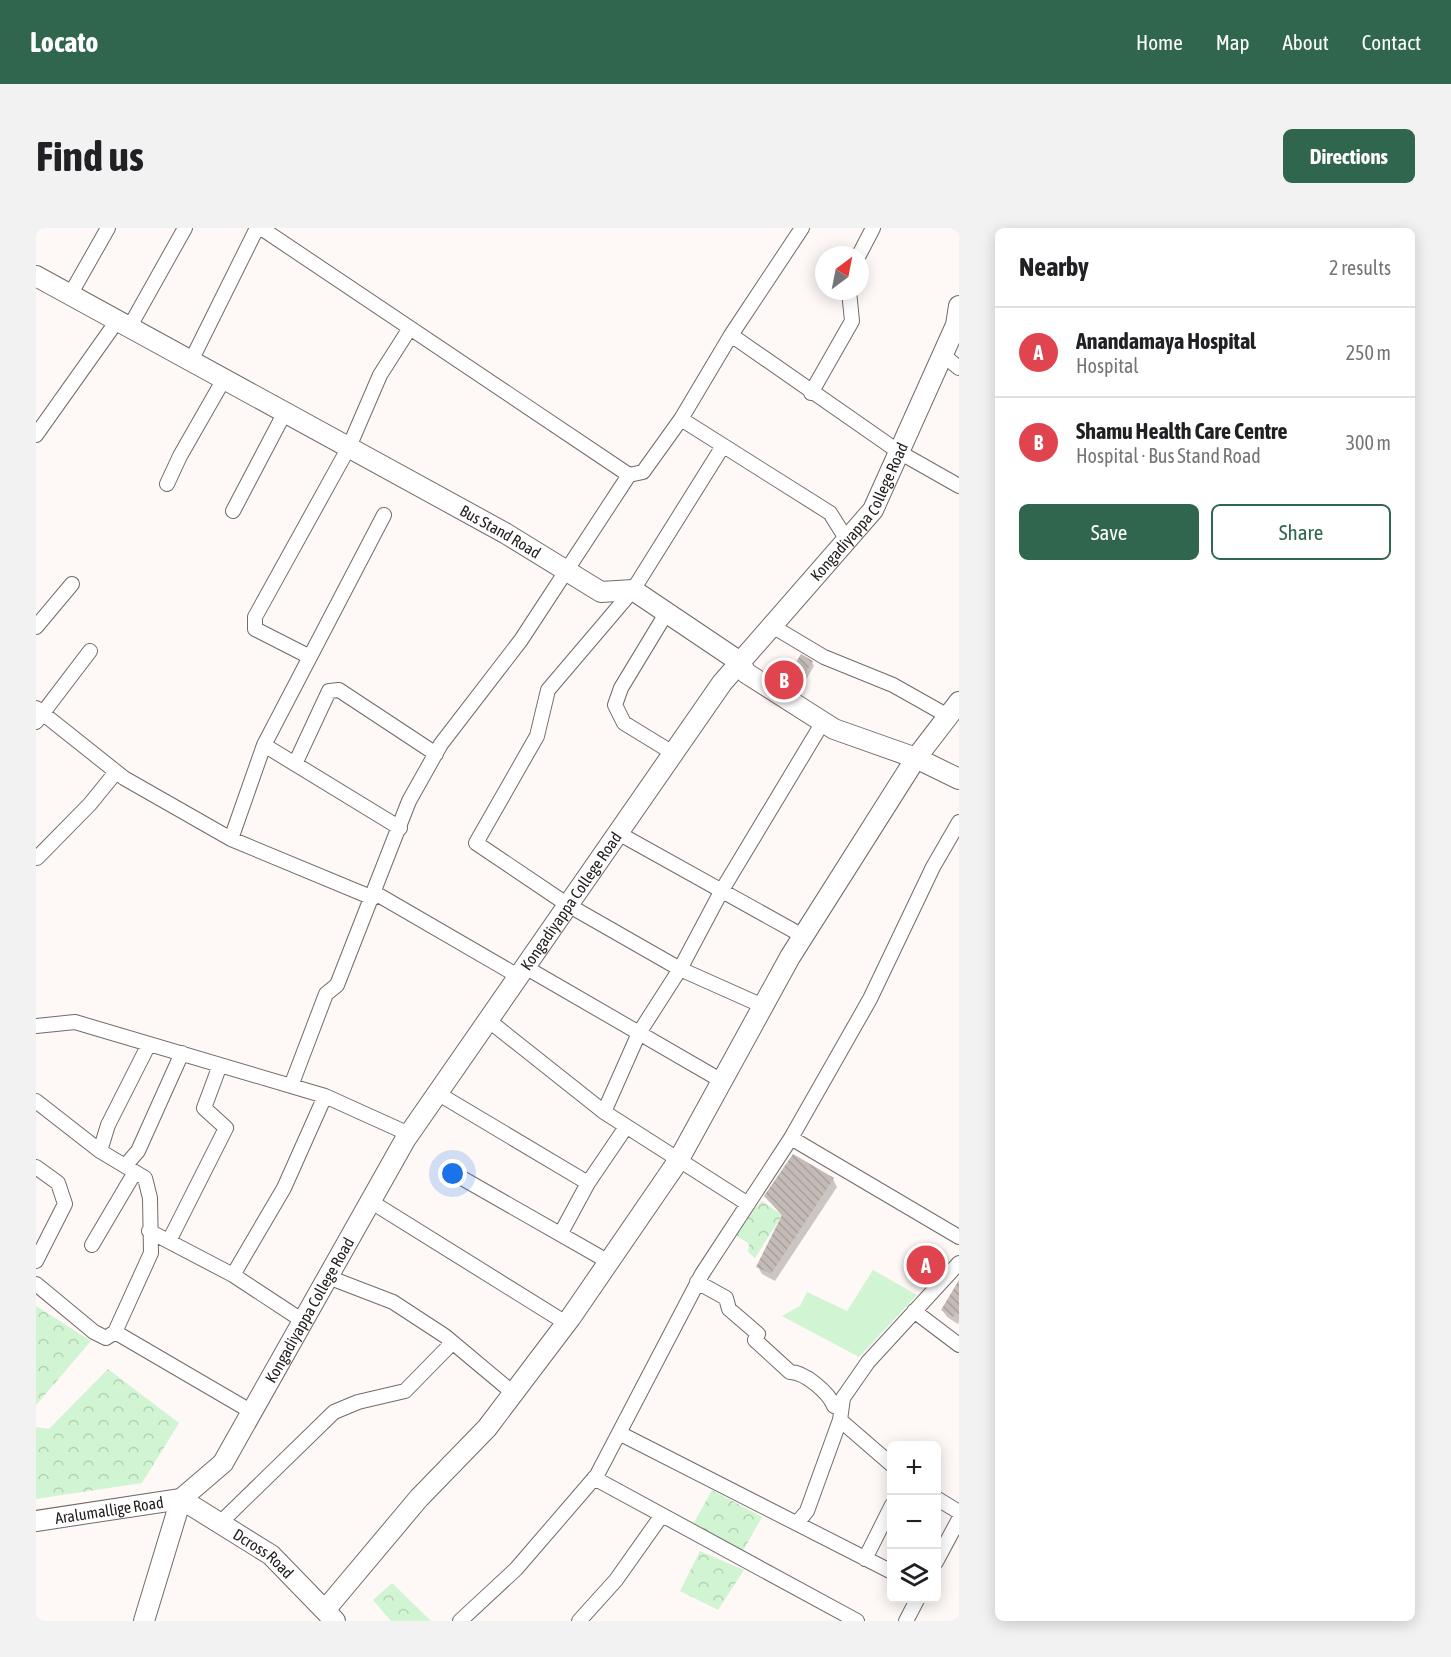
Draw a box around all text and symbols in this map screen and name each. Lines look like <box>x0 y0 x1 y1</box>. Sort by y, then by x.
text: Locato <box>30 26 98 58</box>
text: Home <box>1136 30 1183 54</box>
text: Map <box>1216 30 1250 54</box>
text: About <box>1283 30 1329 54</box>
text: Contact <box>1362 30 1421 54</box>
button: Directions <box>1283 129 1415 183</box>
text: Find us <box>36 132 144 180</box>
north arrow <box>815 246 869 300</box>
text: Nearby <box>1019 252 1089 282</box>
text: 2 results <box>1329 256 1391 279</box>
text: Anandamaya Hospital <box>1076 328 1256 354</box>
text: A <box>1034 341 1043 364</box>
text: 250 m <box>1346 341 1391 364</box>
text: Hospital <box>1076 354 1139 377</box>
text: Shamu Health Care Centre <box>1076 418 1287 444</box>
text: B <box>1034 431 1043 454</box>
text: 300 m <box>1346 431 1391 454</box>
street label: Kongadiyappa College Road <box>807 440 911 584</box>
text: Hospital · Bus Stand Road <box>1076 444 1261 467</box>
street label: Bus Stand Road <box>457 501 544 562</box>
button: Save <box>1019 504 1199 560</box>
button: Share <box>1211 504 1391 560</box>
pin: B <box>764 658 804 702</box>
street label: Kongadiyappa College Road <box>517 829 625 973</box>
your location <box>438 1159 467 1188</box>
street label: Kongadiyappa College Road <box>261 1234 357 1386</box>
pin: A <box>906 1242 946 1288</box>
map controls <box>887 1441 941 1603</box>
button: + <box>887 1441 941 1495</box>
street label: Aralumallige Road <box>54 1493 165 1527</box>
button: − <box>887 1495 941 1549</box>
street label: Dcross Road <box>230 1525 297 1582</box>
button: layers <box>887 1549 941 1603</box>

